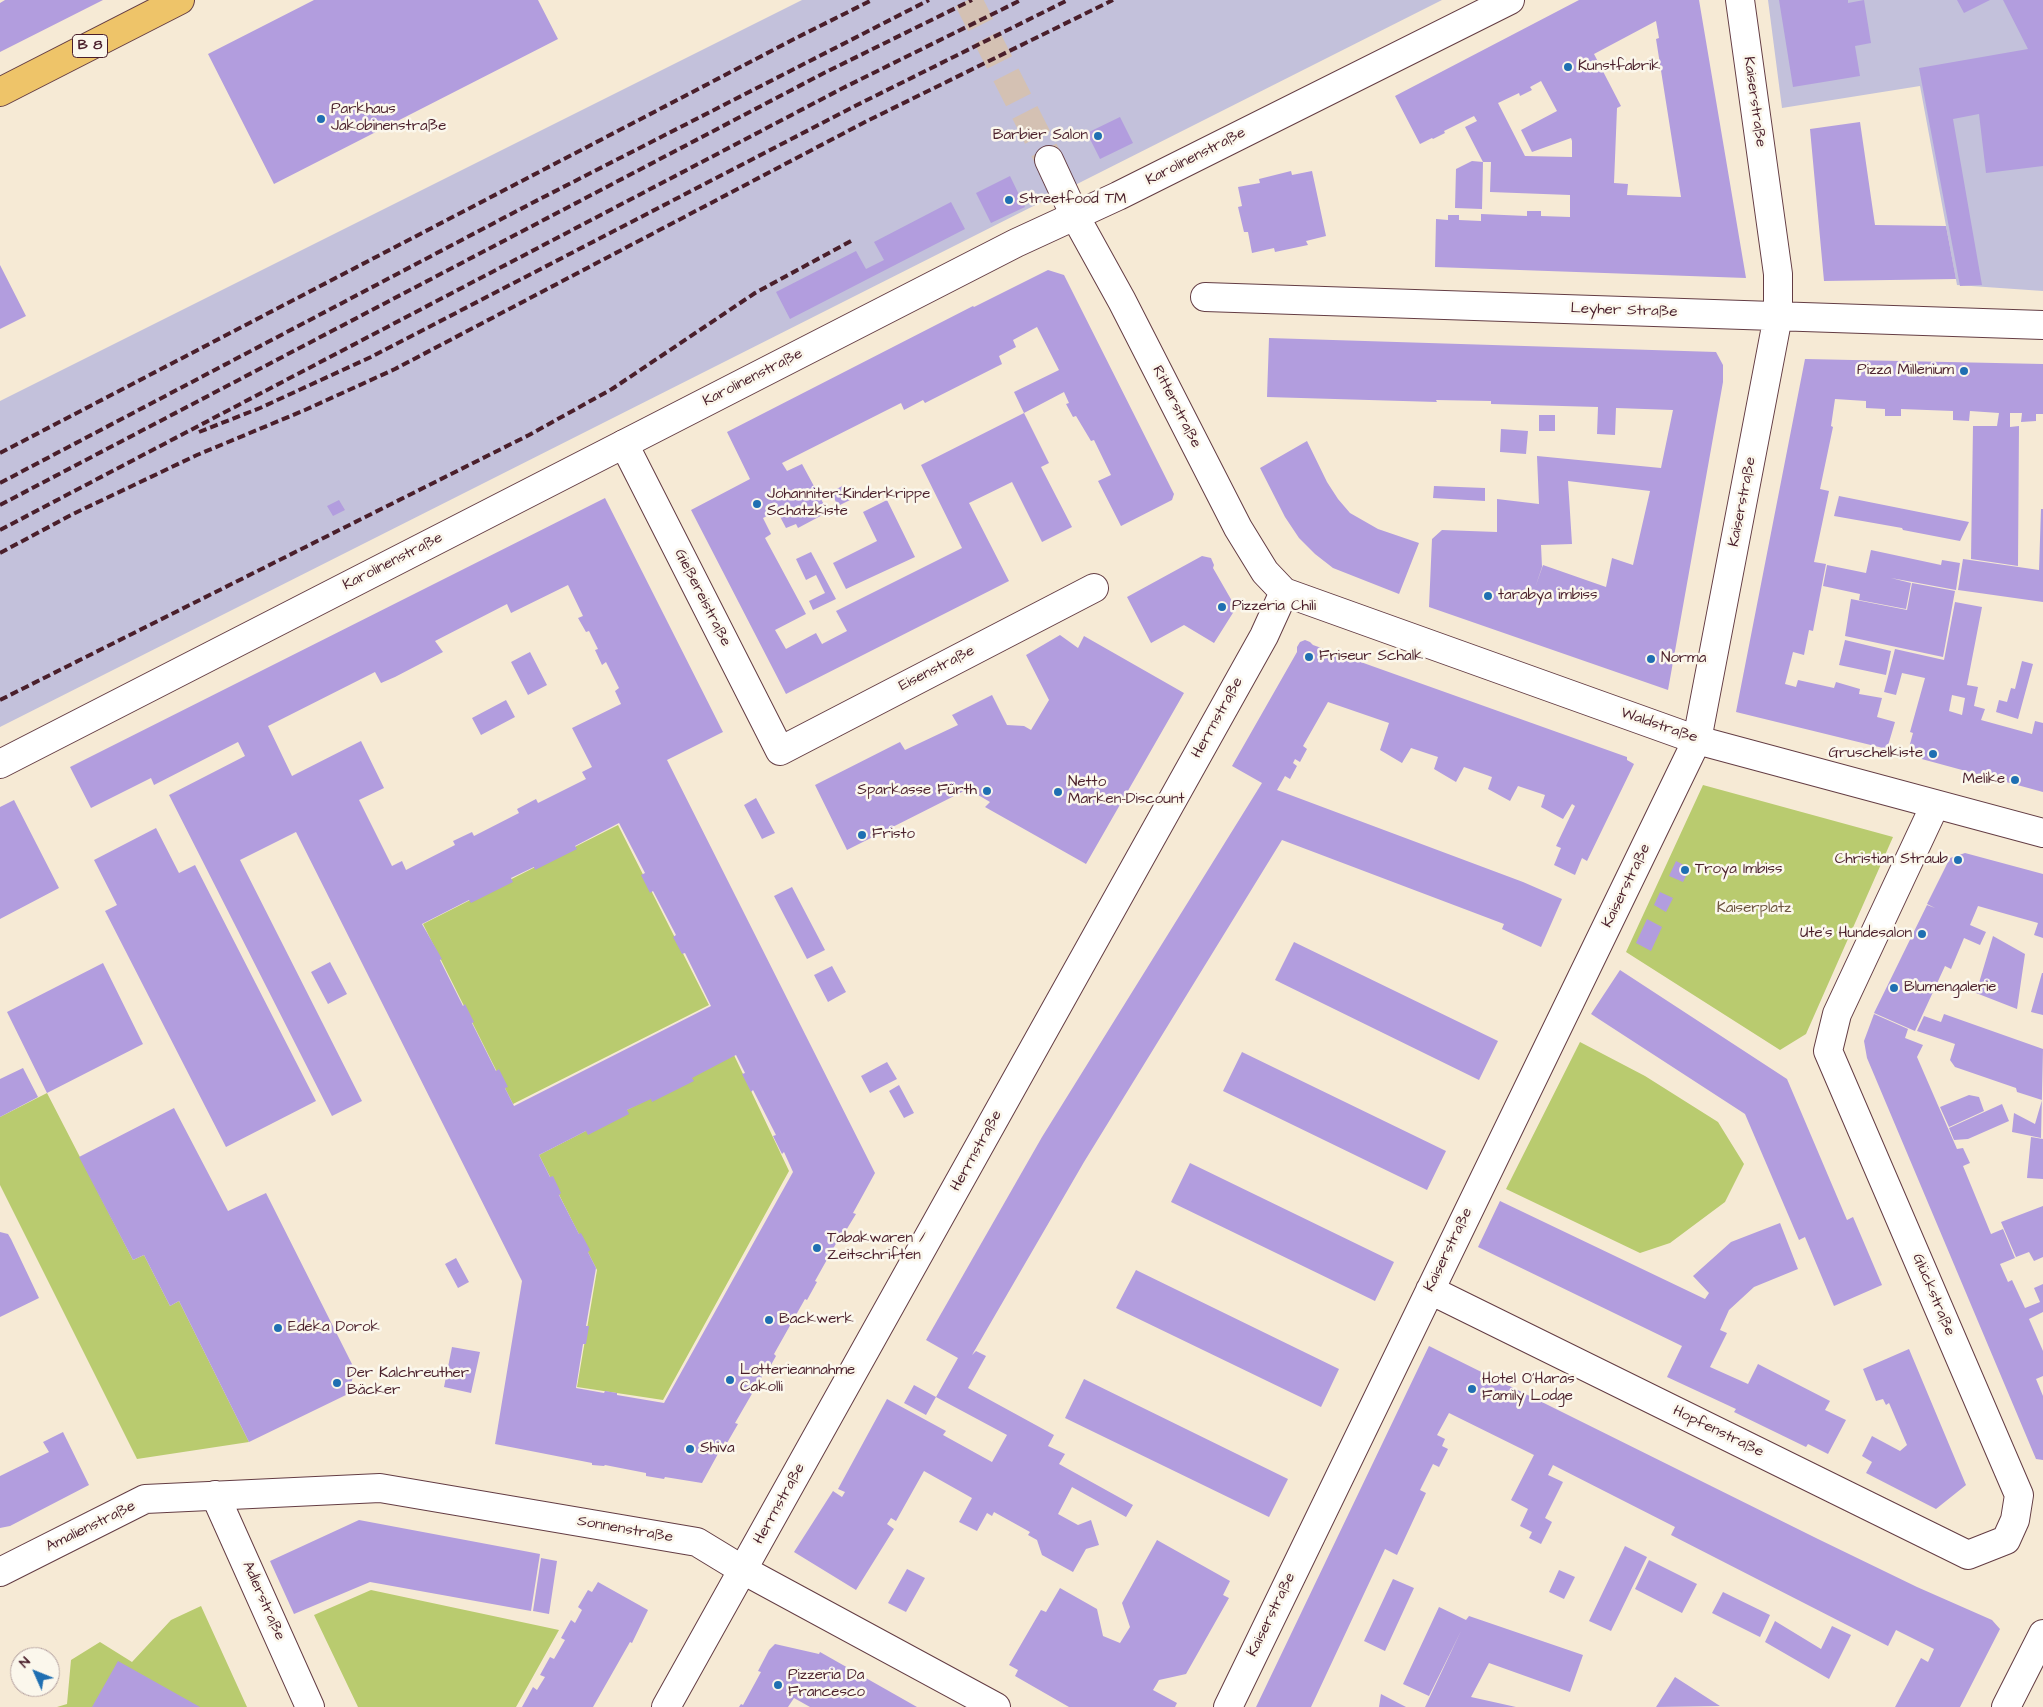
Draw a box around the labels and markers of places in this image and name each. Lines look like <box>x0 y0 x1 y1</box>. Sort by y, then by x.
place label: Kunstfabrik <box>1578 58 1661 76</box>
marker: Kunstfabrik <box>1562 61 1574 73</box>
place label: Parkhaus Jakobinenstraße <box>331 101 446 136</box>
marker: Parkhaus Jakobinenstraße <box>315 113 327 125</box>
place label: Barbier Salon <box>993 127 1088 145</box>
marker: Barbier Salon <box>1092 130 1104 142</box>
place label: Streetfood TM <box>1019 191 1127 209</box>
marker: Streetfood TM <box>1003 194 1015 206</box>
place label: Pizza Millenium <box>1857 362 1954 380</box>
marker: Pizza Millenium <box>1958 365 1970 377</box>
place label: Johanniter-Kinderkrippe Schatzkiste <box>767 486 930 521</box>
marker: Johanniter-Kinderkrippe Schatzkiste <box>751 498 763 510</box>
place label: tarabya imbiss <box>1498 587 1598 605</box>
marker: tarabya imbiss <box>1482 590 1494 602</box>
place label: Pizzeria Chili <box>1232 598 1316 616</box>
marker: Pizzeria Chili <box>1216 601 1228 613</box>
place label: Friseur Schalk <box>1319 648 1423 666</box>
place label: Norma <box>1661 650 1706 668</box>
marker: Friseur Schalk <box>1303 651 1315 663</box>
marker: Norma <box>1645 653 1657 665</box>
place label: Gruschelkiste <box>1829 745 1923 763</box>
marker: Gruschelkiste <box>1927 748 1939 760</box>
place label: Melike <box>1963 771 2005 789</box>
place label: Netto Marken-Discount <box>1068 774 1184 809</box>
marker: Melike <box>2009 774 2021 786</box>
place label: Sparkasse Fürth <box>857 782 977 800</box>
marker: Sparkasse Fürth <box>981 785 993 797</box>
marker: Netto Marken-Discount <box>1052 786 1064 798</box>
place label: Fristo <box>872 826 915 844</box>
marker: Fristo <box>856 829 868 841</box>
place label: Christian Straub <box>1835 851 1948 869</box>
marker: Christian Straub <box>1952 854 1964 866</box>
place label: Troya Imbiss <box>1695 861 1783 879</box>
marker: Troya Imbiss <box>1679 864 1691 876</box>
place label: Ute's Hundesalon <box>1800 925 1912 943</box>
marker: Ute's Hundesalon <box>1916 928 1928 940</box>
place label: Blumengalerie <box>1904 979 1996 997</box>
marker: Blumengalerie <box>1888 982 1900 994</box>
place label: Tabakwaren / Zeitschriften <box>827 1230 926 1265</box>
marker: Tabakwaren / Zeitschriften <box>811 1242 823 1254</box>
place label: Backwerk <box>779 1311 854 1329</box>
marker: Backwerk <box>763 1314 775 1326</box>
place label: Edeka Dorok <box>288 1319 380 1337</box>
marker: Edeka Dorok <box>272 1322 284 1334</box>
place label: Lotterieannahme Cakolli <box>740 1362 855 1397</box>
place label: Der Kalchreuther Bäcker <box>347 1365 469 1400</box>
place label: Hotel O'Haras Family Lodge <box>1482 1371 1575 1406</box>
marker: Lotterieannahme Cakolli <box>724 1374 736 1386</box>
marker: Der Kalchreuther Bäcker <box>331 1377 343 1389</box>
marker: Hotel O'Haras Family Lodge <box>1466 1383 1478 1395</box>
place label: Shiva <box>700 1440 735 1458</box>
marker: Shiva <box>684 1443 696 1455</box>
place label: Pizzeria Da Francesco <box>788 1667 865 1702</box>
marker: Pizzeria Da Francesco <box>772 1679 784 1691</box>

